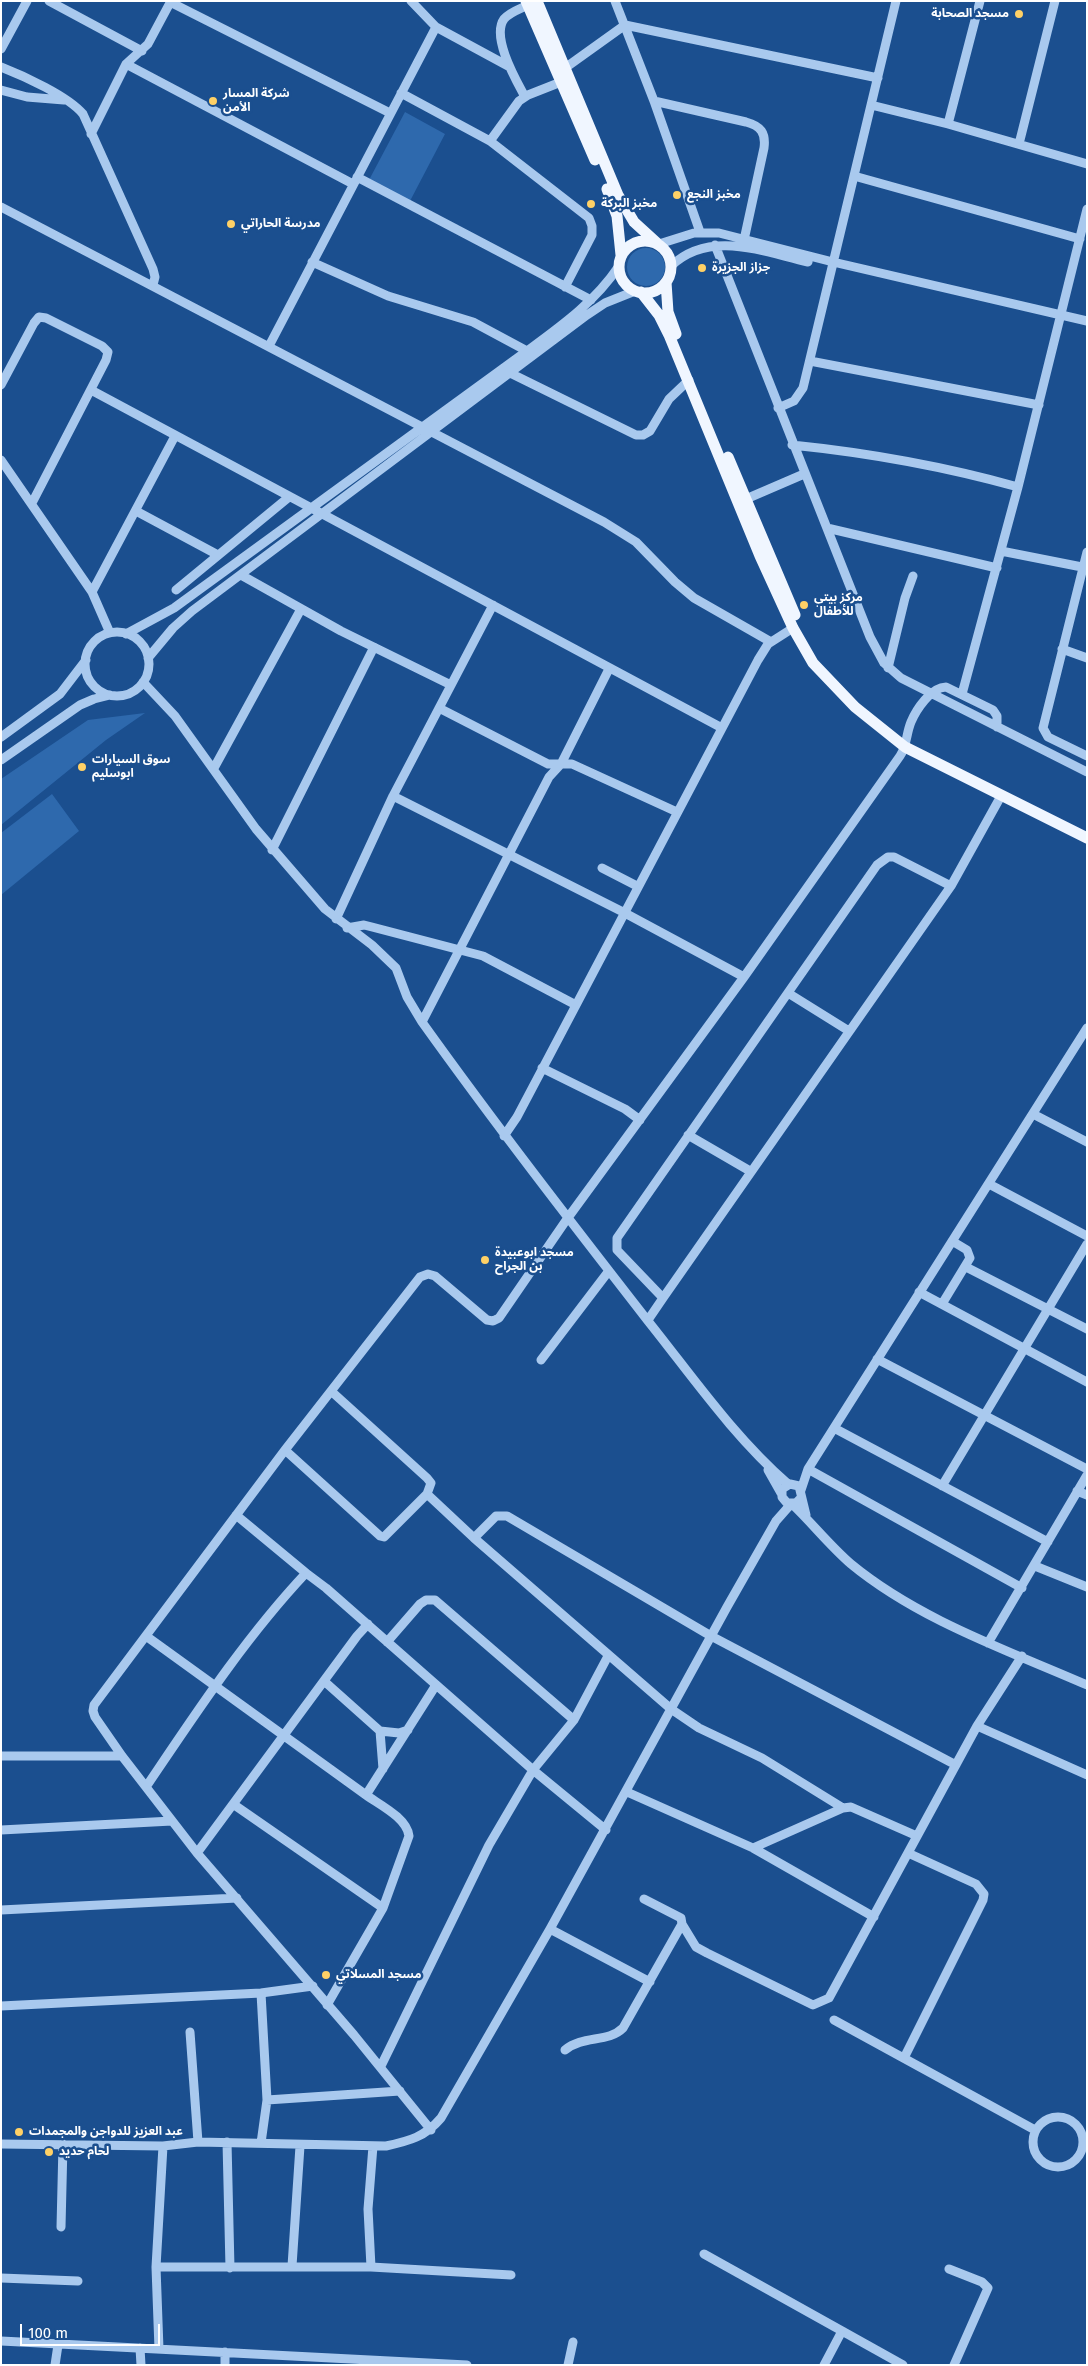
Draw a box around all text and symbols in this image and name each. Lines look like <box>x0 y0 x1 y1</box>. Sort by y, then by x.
place label: مسجد الصحابة <box>931 7 1009 21</box>
marker: مسجد الصحابة <box>1013 8 1025 20</box>
place label: شركة المسار الأمن <box>223 87 290 115</box>
marker: شركة المسار الأمن <box>207 95 219 107</box>
place label: مخبز النجع <box>687 188 741 202</box>
marker: مخبز النجع <box>671 189 683 201</box>
place label: مخبز البركة <box>601 197 657 211</box>
marker: مخبز البركة <box>585 198 597 210</box>
place label: مدرسة الحاراتي <box>241 217 321 231</box>
marker: مدرسة الحاراتي <box>225 218 237 230</box>
place label: جزاز الجزيرة <box>712 261 770 275</box>
marker: جزاز الجزيرة <box>696 262 708 274</box>
place label: مركز بيتي للأطفال <box>814 591 863 619</box>
marker: مركز بيتي للأطفال <box>798 599 810 611</box>
place label: سوق السيارات ابوسليم <box>92 753 170 781</box>
marker: سوق السيارات ابوسليم <box>76 761 88 773</box>
place label: مسجد ابوعبيدة بن الجراح <box>495 1246 574 1274</box>
marker: مسجد ابوعبيدة بن الجراح <box>479 1254 491 1266</box>
place label: مسجد المسلاتي <box>336 1968 421 1982</box>
marker: مسجد المسلاتي <box>320 1969 332 1981</box>
place label: عبد العزيز للدواجن والمجمدات <box>29 2125 183 2139</box>
marker: عبد العزيز للدواجن والمجمدات <box>13 2126 25 2138</box>
place label: لحام حديد <box>59 2145 109 2159</box>
marker: لحام حديد <box>43 2146 55 2158</box>
scale bar <box>22 2314 162 2346</box>
text: 100 m <box>28 2324 68 2342</box>

